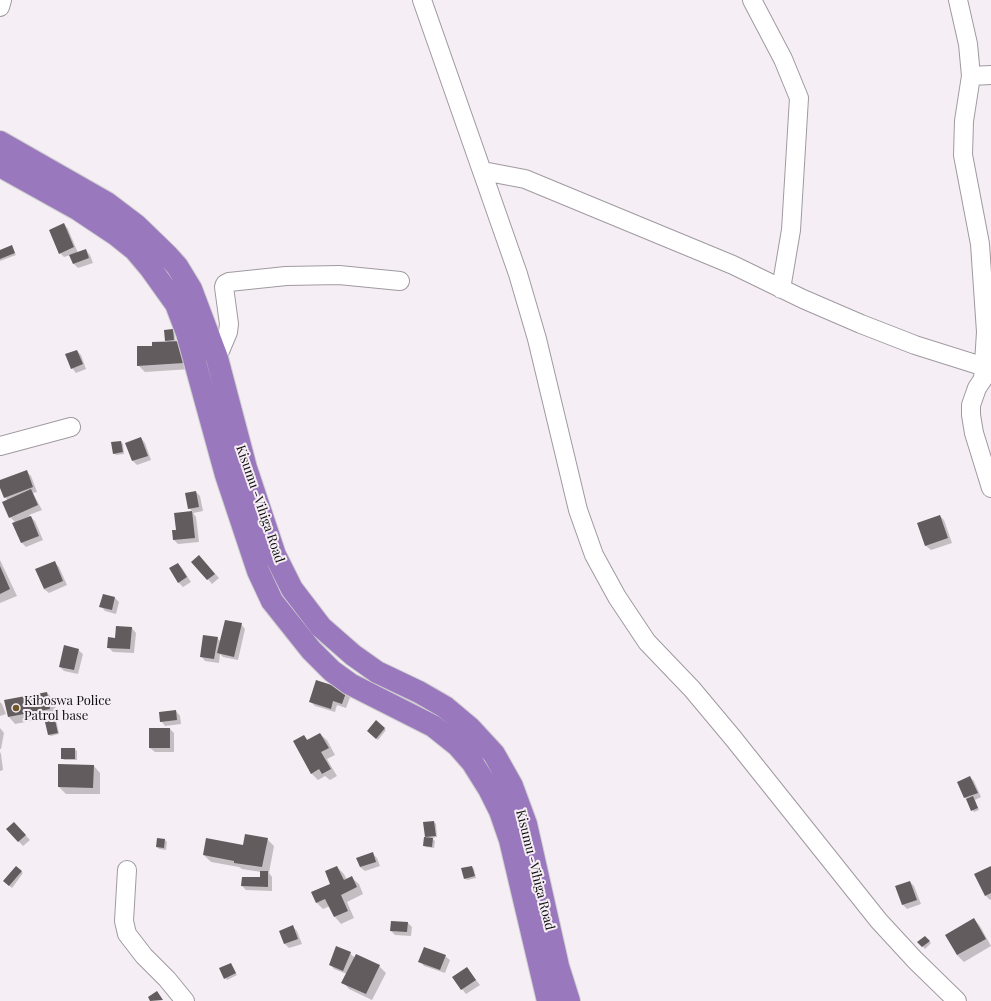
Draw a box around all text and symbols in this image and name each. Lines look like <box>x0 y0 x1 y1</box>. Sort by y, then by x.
street label: Kisumu -Vihiga Road <box>233 443 287 565</box>
place label: Kiboswa Police Patrol base <box>24 693 111 724</box>
marker: Kiboswa Police Patrol base <box>11 703 21 713</box>
street label: Kisumu -Vihiga Road <box>512 808 558 932</box>

